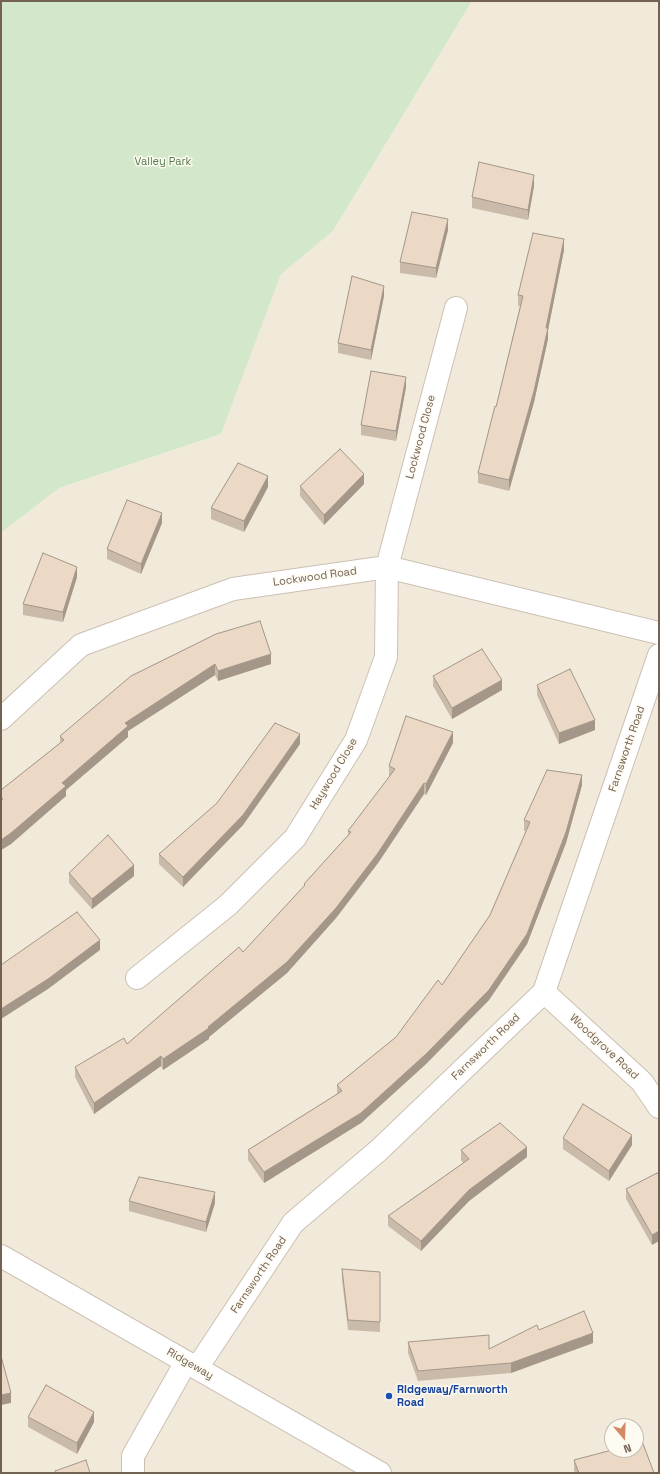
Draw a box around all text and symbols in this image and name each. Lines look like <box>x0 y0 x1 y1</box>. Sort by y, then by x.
park label: Valley Park <box>134 155 192 169</box>
street label: Lockwood Close <box>403 394 439 480</box>
street label: Lockwood Road <box>272 565 358 589</box>
street label: Farnsworth Road <box>606 704 648 794</box>
street label: Haywood Close <box>307 736 361 812</box>
street label: Farnsworth Road <box>449 1011 523 1083</box>
street label: Woodgrove Road <box>567 1012 641 1082</box>
street label: Farnsworth Road <box>228 1234 290 1316</box>
street label: Ridgeway <box>164 1345 216 1383</box>
place label: Ridgeway/Farnworth Road <box>397 1383 508 1409</box>
marker: Ridgeway/Farnworth Road <box>384 1391 394 1401</box>
north arrow <box>604 1418 644 1458</box>
text: N <box>622 1441 633 1456</box>

